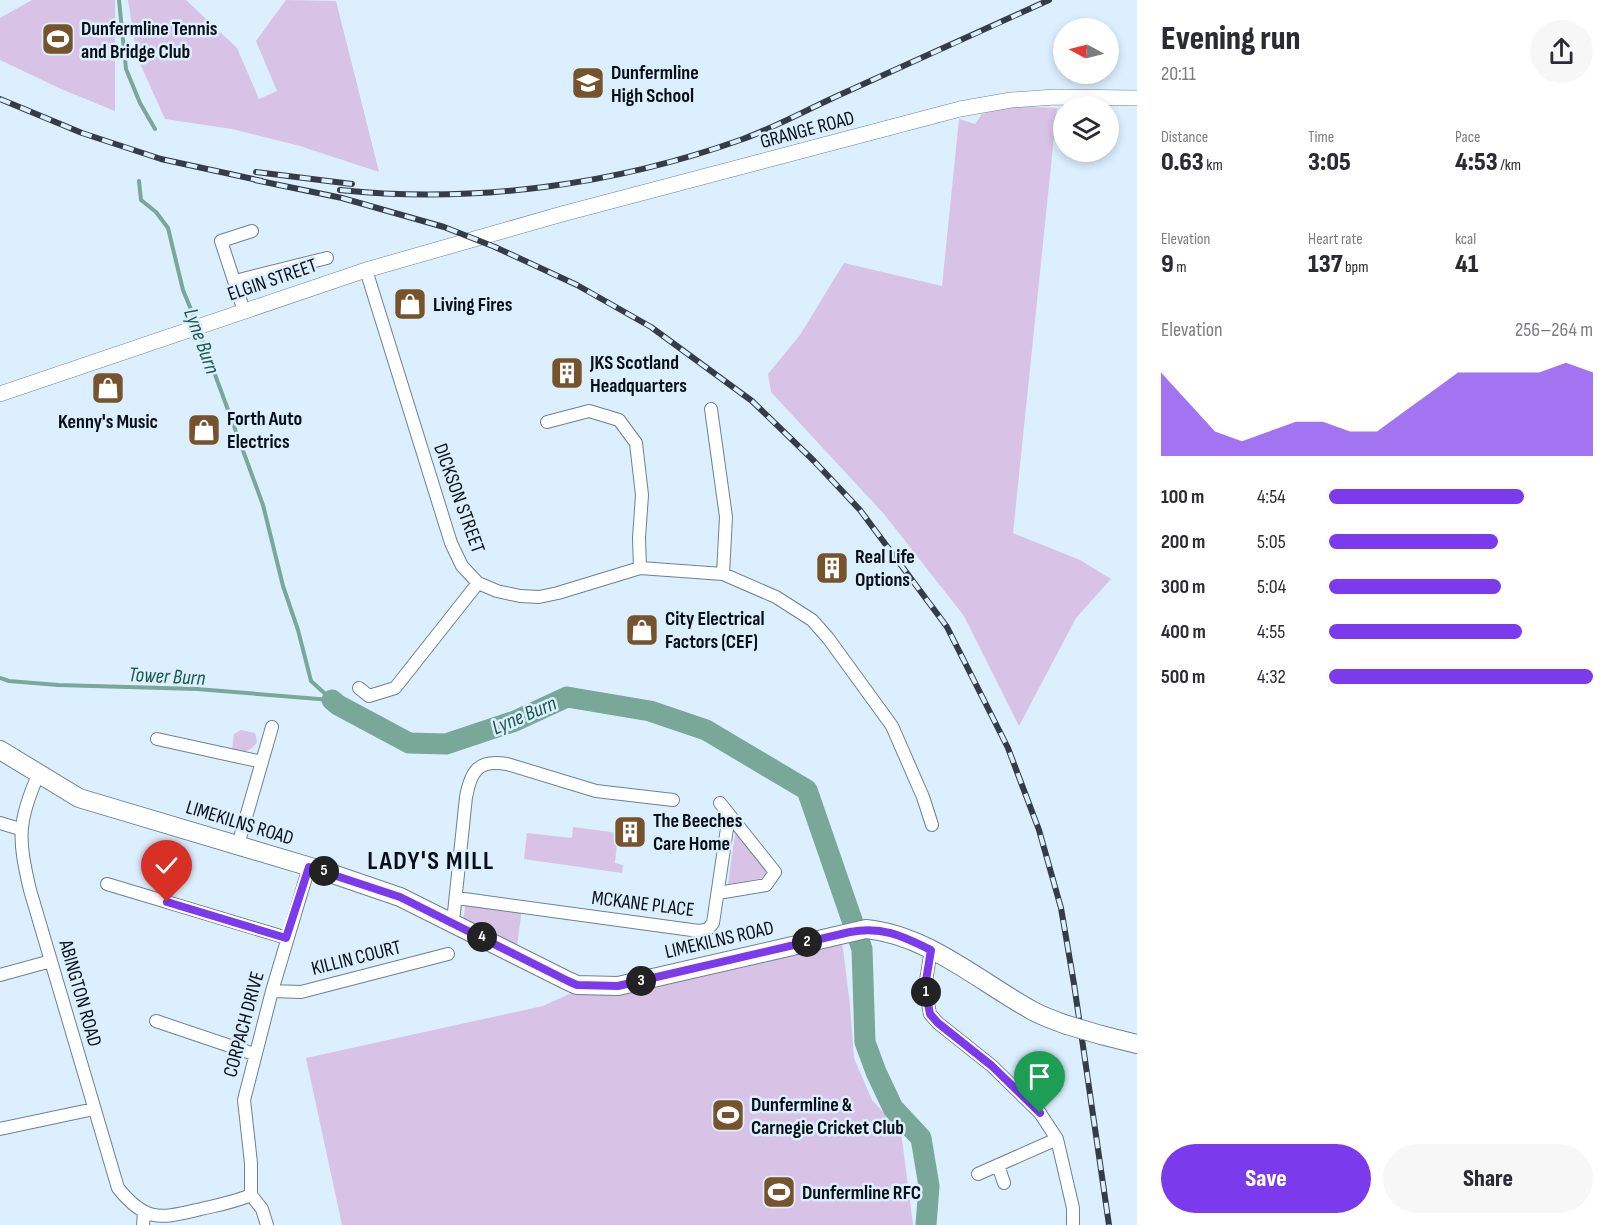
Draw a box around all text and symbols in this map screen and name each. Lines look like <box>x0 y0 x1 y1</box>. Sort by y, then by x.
place label: Dunfermline Tennis and Bridge Club <box>81 17 218 64</box>
north arrow <box>1053 18 1119 84</box>
map controls <box>1053 18 1119 162</box>
text: Evening run <box>1161 19 1301 59</box>
button: share <box>1530 20 1593 83</box>
sports icon: Dunfermline Tennis and Bridge Club <box>40 21 76 57</box>
place label: Dunfermline High School <box>611 61 699 108</box>
text: 20:11 <box>1161 62 1196 86</box>
school or university icon: Dunfermline High School <box>570 65 606 101</box>
button: layers <box>1053 96 1119 162</box>
street label: GRANGE ROAD <box>758 106 857 154</box>
text: Distance <box>1161 128 1208 147</box>
text: Time <box>1308 128 1334 147</box>
text: Pace <box>1455 128 1480 147</box>
text: 0.63 <box>1161 147 1204 178</box>
text: 3:05 <box>1308 147 1351 178</box>
text: 4:53 <box>1455 147 1498 178</box>
text: km <box>1204 156 1223 175</box>
text: /km <box>1498 156 1521 175</box>
text: Elevation <box>1161 230 1210 249</box>
text: Heart rate <box>1308 230 1363 249</box>
text: kcal <box>1455 230 1476 249</box>
text: 9 <box>1161 249 1174 280</box>
text: 137 <box>1308 249 1342 280</box>
text: 41 <box>1455 249 1478 280</box>
street label: ELGIN STREET <box>224 253 320 306</box>
text: m <box>1174 258 1187 277</box>
text: bpm <box>1342 258 1369 277</box>
shop icon: Living Fires <box>392 286 428 322</box>
place label: Living Fires <box>433 293 513 317</box>
water label: Lyne Burn <box>178 305 225 377</box>
text: Elevation <box>1161 318 1223 342</box>
text: 256–264 m <box>1515 318 1593 342</box>
place label: JKS Scotland Headquarters <box>589 351 687 398</box>
building icon: JKS Scotland Headquarters <box>549 355 585 391</box>
shop icon: Kenny's Music <box>90 370 126 406</box>
place label: Forth Auto Electrics <box>227 407 302 454</box>
place label: Kenny's Music <box>58 410 158 434</box>
shop icon: Forth Auto Electrics <box>186 412 222 448</box>
street label: DICKSON STREET <box>428 440 490 556</box>
text: 100 m <box>1161 485 1204 509</box>
text: 4:54 <box>1257 485 1286 509</box>
text: 200 m <box>1161 530 1205 554</box>
text: 5:05 <box>1257 530 1286 554</box>
place label: Real Life Options <box>855 545 915 592</box>
building icon: Real Life Options <box>814 550 850 586</box>
text: 300 m <box>1161 575 1205 599</box>
text: 5:04 <box>1257 575 1286 599</box>
place label: City Electrical Factors (CEF) <box>665 607 765 654</box>
shop icon: City Electrical Factors (CEF) <box>624 612 660 648</box>
text: 400 m <box>1161 620 1206 644</box>
text: 4:55 <box>1257 620 1285 644</box>
water label: Tower Burn <box>128 662 206 691</box>
text: 500 m <box>1161 665 1205 689</box>
text: 4:32 <box>1257 665 1286 689</box>
water label: Lyne Burn <box>488 691 560 740</box>
street label: LIMEKILNS ROAD <box>183 795 296 851</box>
place label: The Beeches Care Home <box>653 809 743 856</box>
building icon: The Beeches Care Home <box>612 814 648 850</box>
pin <box>141 840 192 902</box>
district label: LADY'S MILL <box>367 846 495 877</box>
icon: check <box>150 849 183 882</box>
pin: 5 <box>309 856 339 886</box>
text: 5 <box>320 861 328 880</box>
street label: MCKANE PLACE <box>590 886 696 922</box>
street label: LIMEKILNS ROAD <box>662 916 776 964</box>
pin: 4 <box>467 922 497 952</box>
text: 4 <box>478 927 486 946</box>
pin: 2 <box>792 927 822 957</box>
text: 2 <box>803 932 811 951</box>
street label: KILLIN COURT <box>309 935 404 981</box>
street label: ABINGTON ROAD <box>53 936 107 1049</box>
pin: 3 <box>626 966 656 996</box>
street label: CORPACH DRIVE <box>218 969 270 1080</box>
text: 3 <box>637 971 645 990</box>
pin: 1 <box>911 977 941 1007</box>
text: 1 <box>923 982 929 1001</box>
pin <box>1014 1051 1065 1113</box>
icon: arrive <box>1023 1060 1056 1093</box>
place label: Dunfermline & Carnegie Cricket Club <box>751 1093 904 1140</box>
sports icon: Dunfermline & Carnegie Cricket Club <box>710 1097 746 1133</box>
button: Save <box>1161 1144 1371 1213</box>
button: Share <box>1383 1144 1593 1213</box>
sports icon: Dunfermline RFC <box>761 1174 797 1210</box>
place label: Dunfermline RFC <box>802 1181 921 1205</box>

